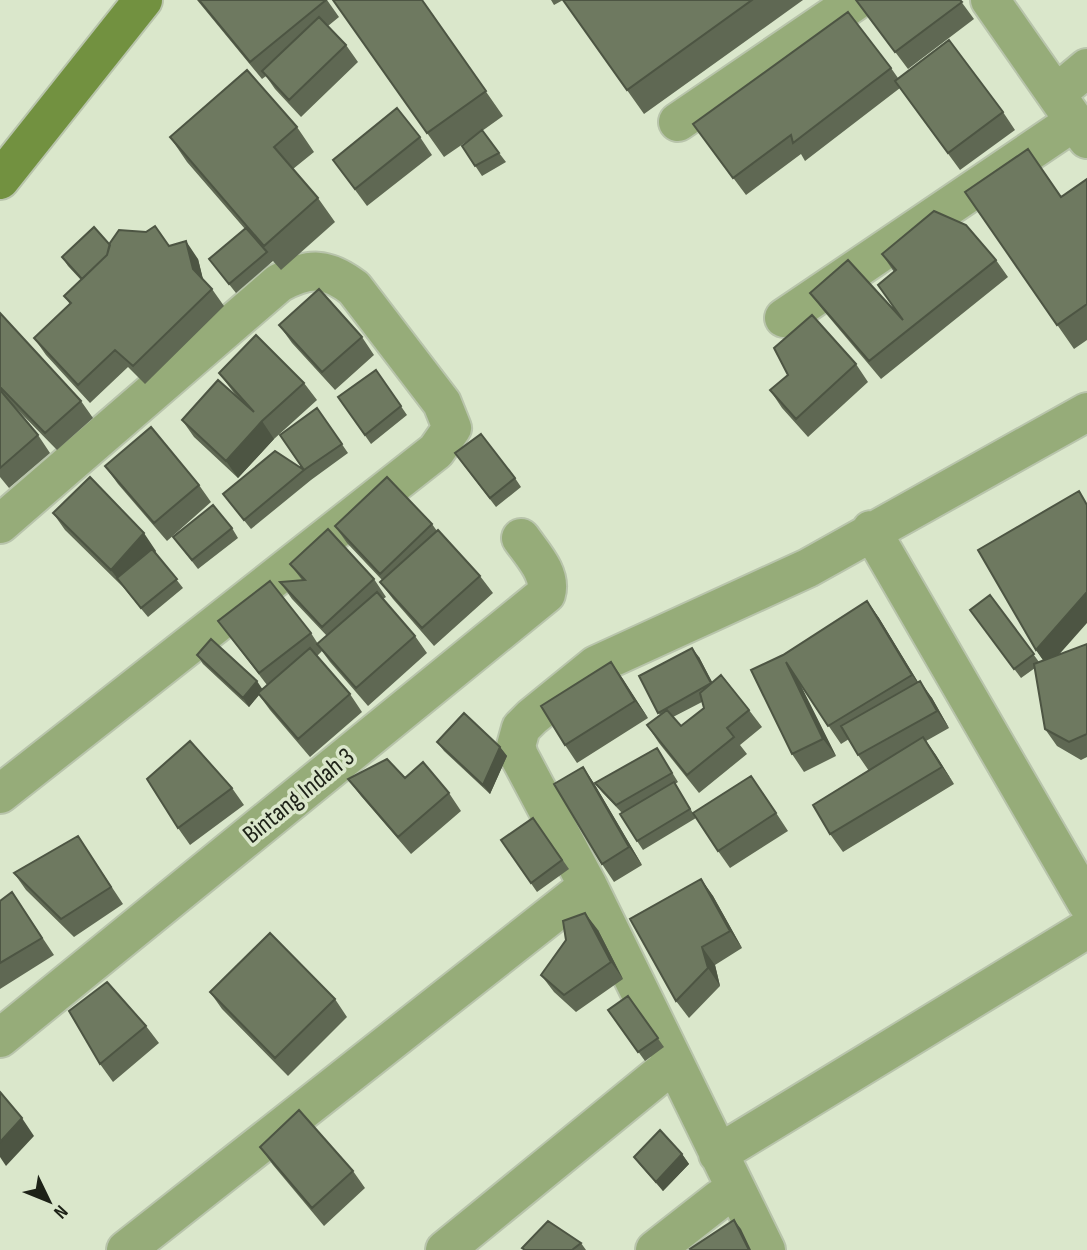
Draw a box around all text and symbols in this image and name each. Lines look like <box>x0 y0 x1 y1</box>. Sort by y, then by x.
street label: Bintang Indah 3 <box>237 742 361 851</box>
north arrow <box>14 1166 84 1236</box>
text: N <box>48 1200 72 1223</box>

